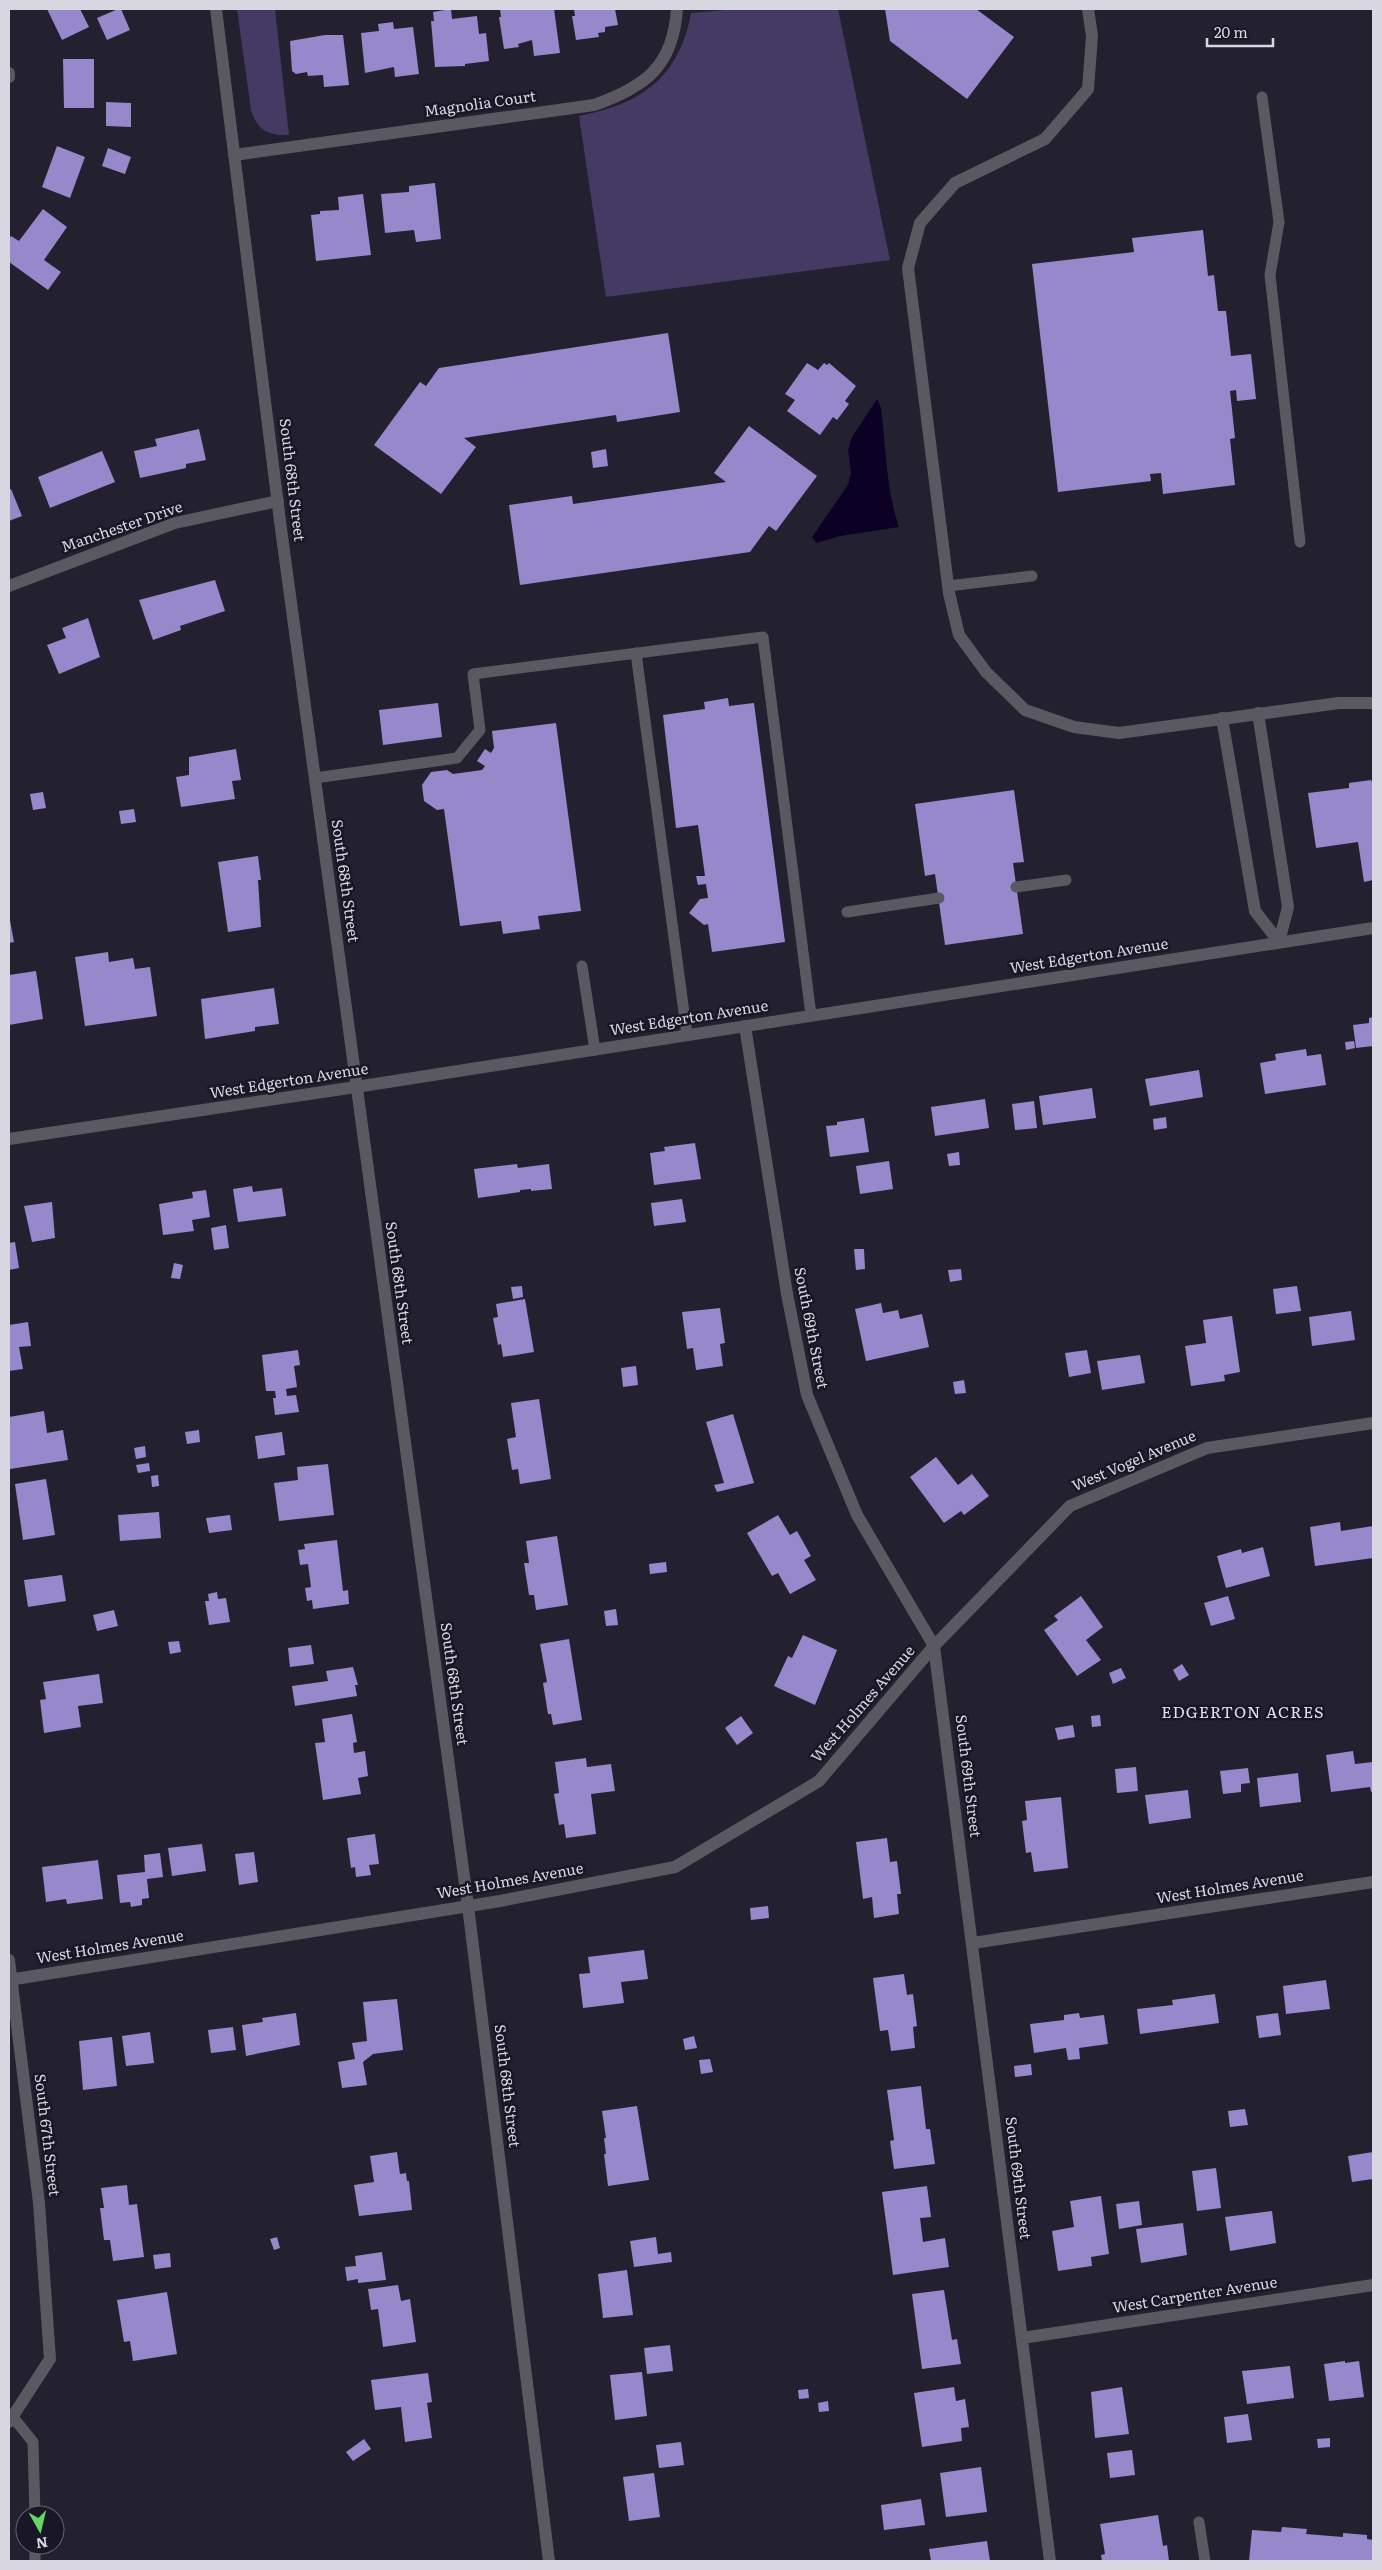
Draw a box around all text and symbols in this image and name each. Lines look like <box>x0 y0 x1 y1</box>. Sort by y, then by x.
scale bar <box>1207 15 1273 47</box>
text: 20 m <box>1214 20 1248 43</box>
street label: Magnolia Court <box>422 83 537 122</box>
street label: South 68th Street <box>275 417 312 543</box>
street label: Manchester Drive <box>58 494 186 557</box>
street label: South 68th Street <box>326 818 367 944</box>
street label: West Edgerton Avenue <box>1008 931 1170 978</box>
street label: West Edgerton Avenue <box>608 993 770 1040</box>
street label: West Edgerton Avenue <box>208 1056 370 1103</box>
street label: South 68th Street <box>380 1220 421 1346</box>
street label: South 69th Street <box>789 1265 836 1391</box>
street label: West Vogel Avenue <box>1068 1423 1199 1496</box>
street label: South 68th Street <box>435 1621 476 1747</box>
street label: West Holmes Avenue <box>804 1639 919 1767</box>
district label: EDGERTON ACRES <box>1161 1699 1325 1723</box>
street label: South 69th Street <box>951 1713 988 1839</box>
street label: West Holmes Avenue <box>435 1855 585 1904</box>
street label: West Holmes Avenue <box>1155 1862 1305 1909</box>
street label: West Holmes Avenue <box>35 1922 185 1969</box>
street label: South 68th Street <box>490 2023 527 2149</box>
street label: South 67th Street <box>30 2072 67 2197</box>
street label: South 69th Street <box>1001 2115 1038 2241</box>
street label: West Carpenter Avenue <box>1111 2269 1279 2318</box>
north arrow <box>15 2505 65 2555</box>
text: N <box>34 2533 49 2555</box>

